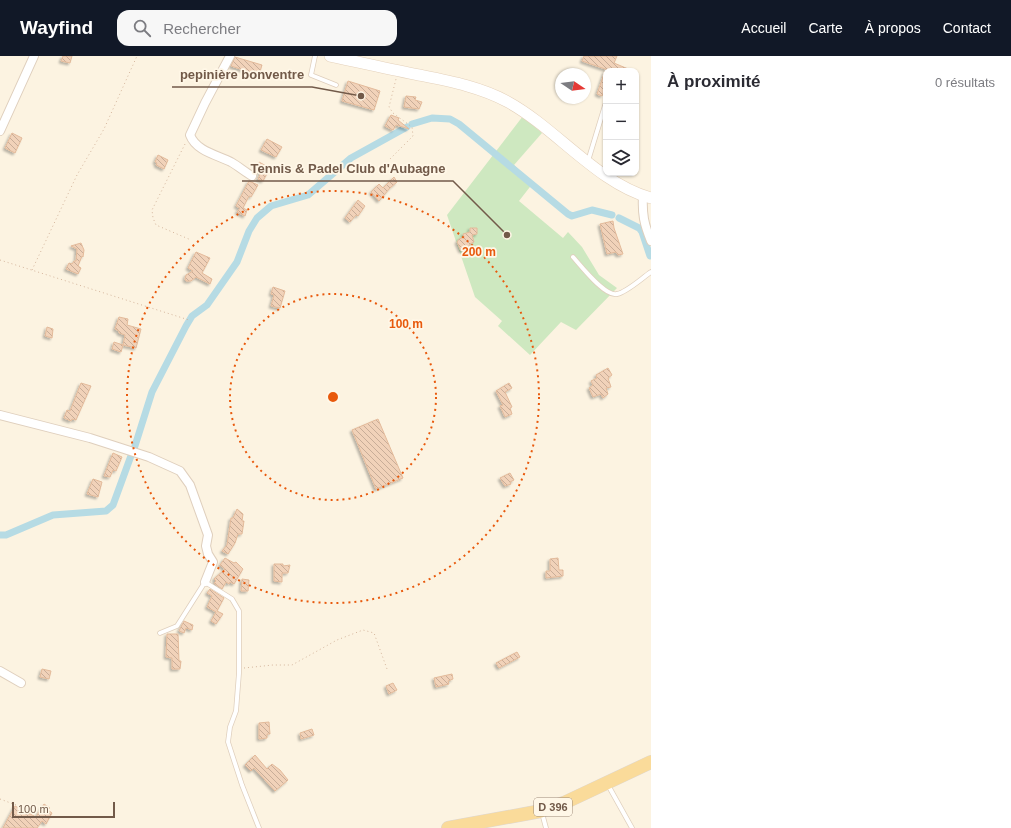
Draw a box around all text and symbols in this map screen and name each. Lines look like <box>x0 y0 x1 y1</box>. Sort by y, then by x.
search box <box>117 10 397 46</box>
text: Wayfind <box>20 17 93 38</box>
icon: search <box>131 17 153 39</box>
text: Rechercher <box>163 20 241 37</box>
text: Accueil <box>741 20 786 36</box>
text: Carte <box>808 20 843 36</box>
text: À propos <box>865 20 921 36</box>
text: Contact <box>943 20 991 36</box>
callout: pepinière bonventre <box>172 62 312 87</box>
text: pepinière bonventre <box>180 67 304 82</box>
north arrow <box>555 68 591 104</box>
map controls <box>603 68 639 176</box>
button: + <box>603 68 639 104</box>
text: À proximité <box>667 72 761 91</box>
text: 0 résultats <box>935 75 995 90</box>
button: − <box>603 104 639 140</box>
button: layers <box>603 140 639 176</box>
callout: Tennis & Padel Club d'Aubagne <box>242 156 453 181</box>
text: Tennis & Padel Club d'Aubagne <box>251 161 445 176</box>
text: 200 m <box>462 245 496 259</box>
text: 100 m <box>389 317 423 331</box>
centre of rings <box>326 390 340 404</box>
road number: D 396 <box>534 798 572 816</box>
scale bar <box>12 800 115 819</box>
text: 100 m <box>18 803 49 815</box>

